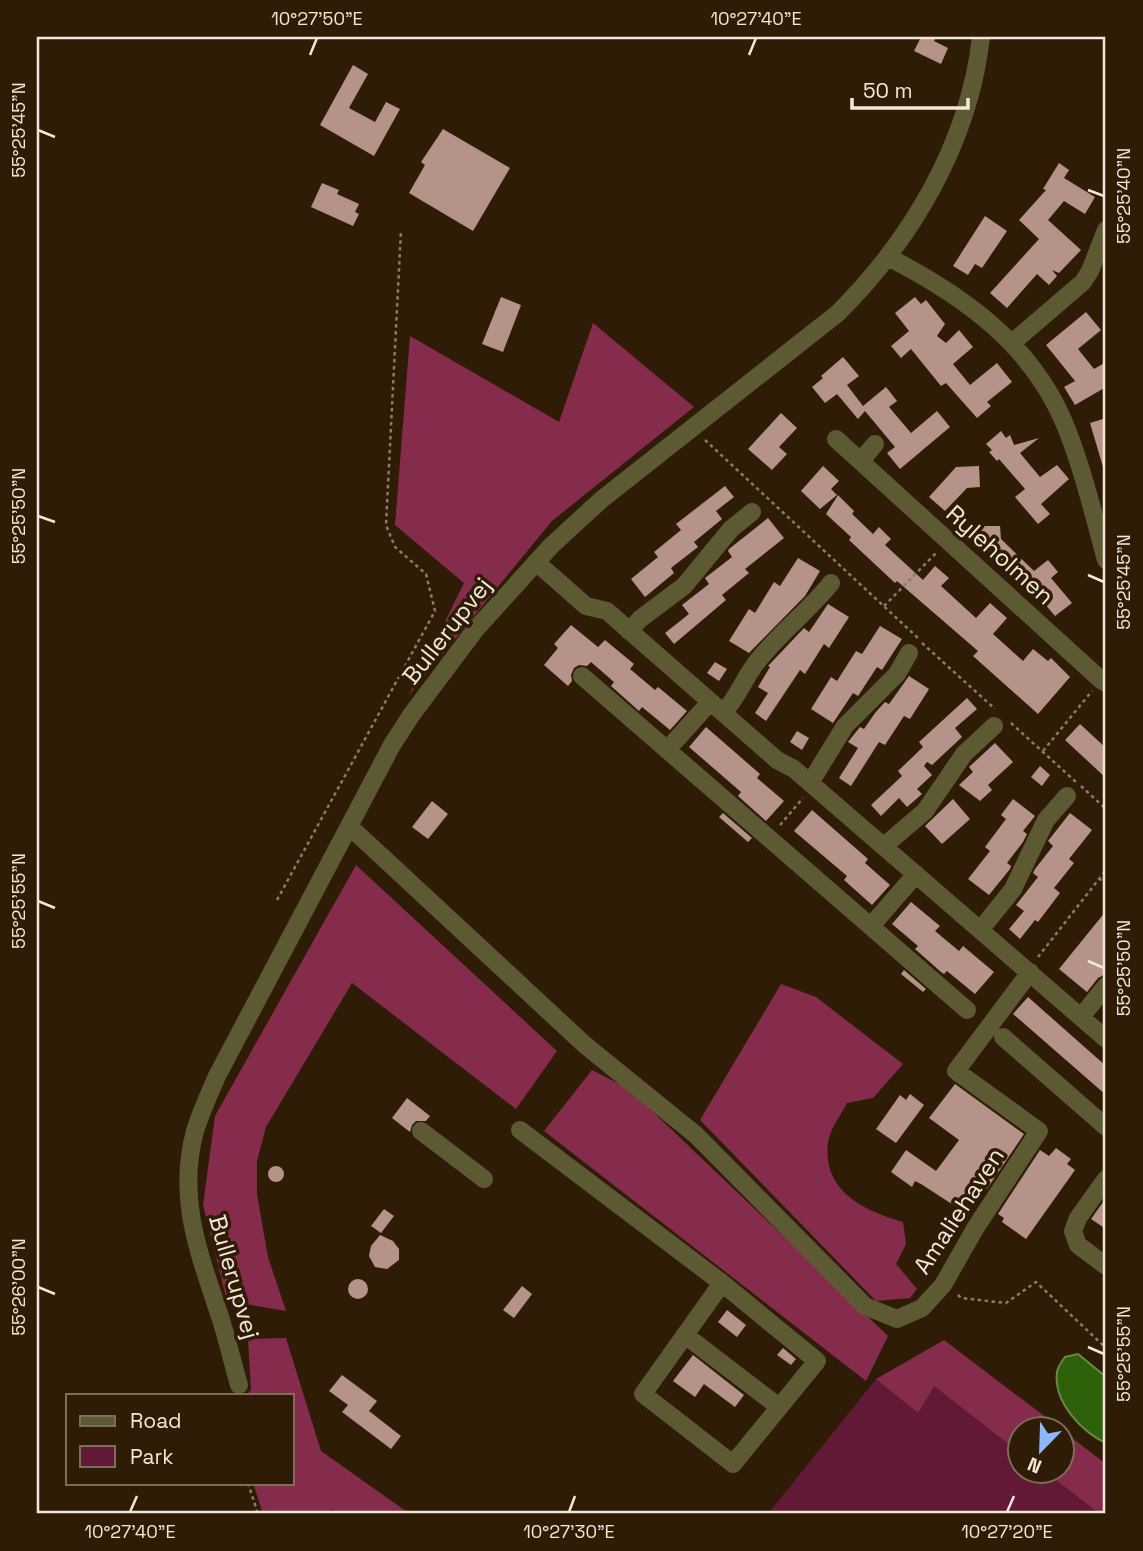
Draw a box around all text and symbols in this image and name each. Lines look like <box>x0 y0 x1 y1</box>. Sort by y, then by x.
text: 10°27'50"E <box>271 7 363 30</box>
text: 10°27'40"E <box>710 7 802 30</box>
scale bar <box>852 66 968 110</box>
text: 50 m <box>863 77 913 104</box>
text: 55°25'45"N <box>7 82 30 178</box>
text: 55°25'40"N <box>1112 148 1135 244</box>
text: 55°25'50"N <box>7 468 30 564</box>
street label: Ryleholmen <box>940 498 1061 611</box>
text: 55°25'45"N <box>1112 534 1135 630</box>
street label: Bullerupvej <box>395 571 498 691</box>
text: 55°25'55"N <box>7 853 30 949</box>
text: 55°25'50"N <box>1112 920 1135 1016</box>
street label: Amaliehaven <box>906 1142 1011 1280</box>
street label: Bullerupvej <box>202 1211 267 1343</box>
text: 55°26'00"N <box>7 1238 30 1336</box>
text: 55°25'55"N <box>1112 1306 1135 1402</box>
legend <box>66 1394 294 1484</box>
text: Road <box>130 1407 182 1434</box>
north arrow <box>1006 1414 1076 1484</box>
text: Park <box>130 1443 174 1470</box>
text: N <box>1024 1451 1045 1479</box>
text: 10°27'40"E <box>84 1520 176 1543</box>
text: 10°27'30"E <box>523 1520 615 1543</box>
text: 10°27'20"E <box>961 1520 1053 1543</box>

